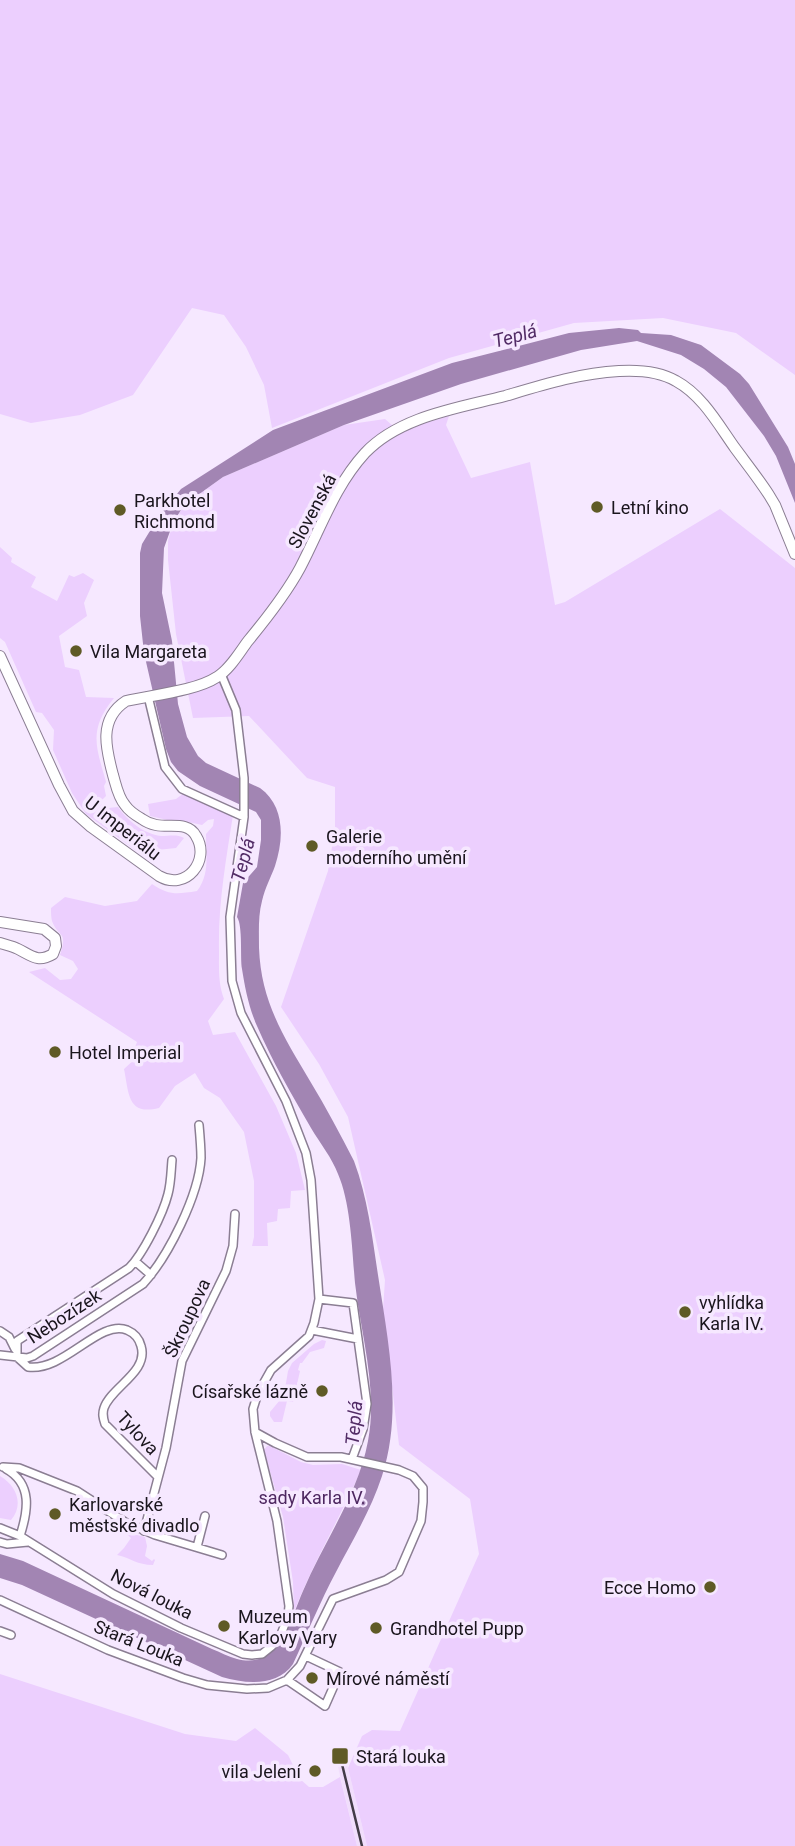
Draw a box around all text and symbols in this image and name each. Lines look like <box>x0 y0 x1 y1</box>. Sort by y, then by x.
water label: Teplá <box>490 319 540 353</box>
street label: Slovenská <box>284 470 340 552</box>
place label: Parkhotel Richmond <box>134 490 215 532</box>
place label: Letní kino <box>611 497 689 518</box>
marker: Letní kino <box>589 499 605 515</box>
marker: Parkhotel Richmond <box>112 502 128 518</box>
place label: Vila Margareta <box>90 641 207 662</box>
marker: Vila Margareta <box>68 643 84 659</box>
street label: U Imperiálu <box>81 792 165 864</box>
place label: Galerie moderního umění <box>326 826 467 868</box>
water label: Teplá <box>226 835 260 885</box>
marker: Galerie moderního umění <box>304 838 320 854</box>
place label: Hotel Imperial <box>69 1042 181 1063</box>
marker: Hotel Imperial <box>47 1044 63 1060</box>
street label: Škroupova <box>160 1275 214 1361</box>
street label: Nebozízek <box>23 1284 105 1348</box>
place label: vyhlídka Karla IV. <box>699 1292 764 1334</box>
marker: vyhlídka Karla IV. <box>677 1304 693 1320</box>
place label: Císařské lázně <box>192 1381 308 1402</box>
marker: Císařské lázně <box>314 1383 330 1399</box>
water label: Teplá <box>341 1400 367 1446</box>
street label: Tylova <box>113 1407 163 1459</box>
park label: sady Karla IV. <box>258 1487 366 1508</box>
place label: Karlovarské městské divadlo <box>69 1494 199 1536</box>
marker: Karlovarské městské divadlo <box>47 1506 63 1522</box>
street label: Nová louka <box>107 1564 197 1624</box>
place label: Ecce Homo <box>604 1577 696 1598</box>
marker: Ecce Homo <box>702 1579 718 1595</box>
place label: Muzeum Karlovy Vary <box>238 1606 338 1648</box>
street label: Stará Louka <box>91 1615 187 1671</box>
marker: Muzeum Karlovy Vary <box>216 1618 232 1634</box>
place label: Grandhotel Pupp <box>390 1618 524 1639</box>
marker: Grandhotel Pupp <box>368 1620 384 1636</box>
place label: Mírové náměstí <box>326 1668 450 1689</box>
marker: Mírové náměstí <box>304 1670 320 1686</box>
marker: Stará louka <box>330 1746 350 1766</box>
place label: Stará louka <box>356 1746 446 1767</box>
place label: vila Jelení <box>221 1761 302 1782</box>
marker: vila Jelení <box>307 1763 323 1779</box>

